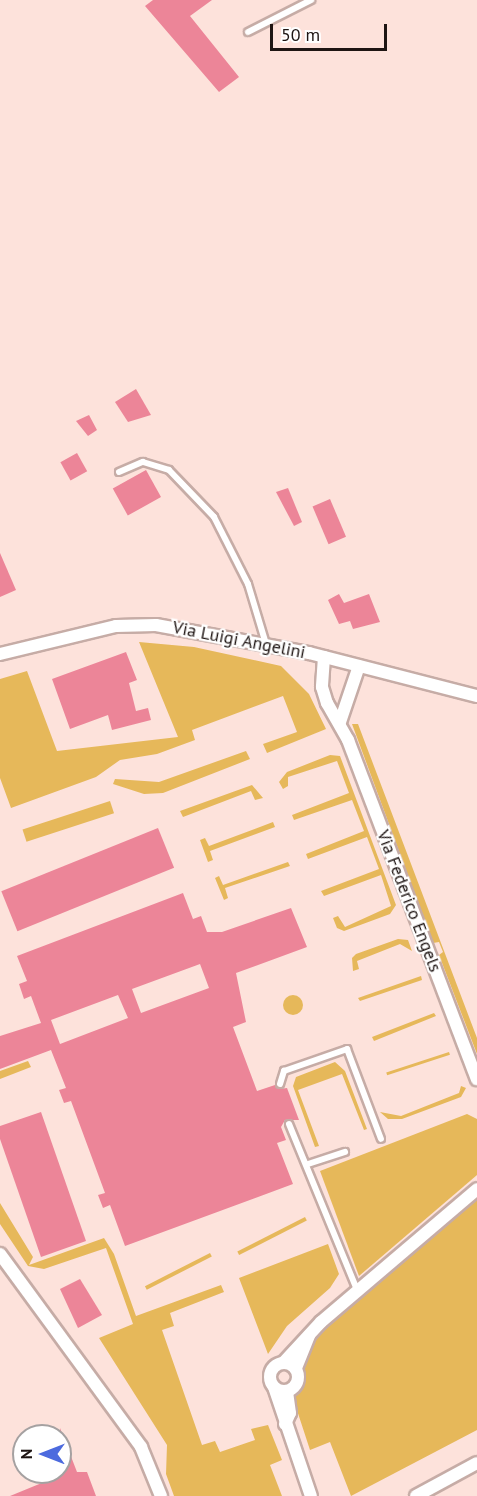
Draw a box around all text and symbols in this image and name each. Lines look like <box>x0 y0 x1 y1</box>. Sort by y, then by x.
scale bar <box>273 12 390 50</box>
text: 50 m <box>281 23 320 46</box>
street label: Via Luigi Angelini <box>170 616 308 664</box>
street label: Via Federico Engels <box>372 827 446 975</box>
north arrow <box>12 1424 72 1484</box>
text: N <box>16 1449 36 1459</box>

